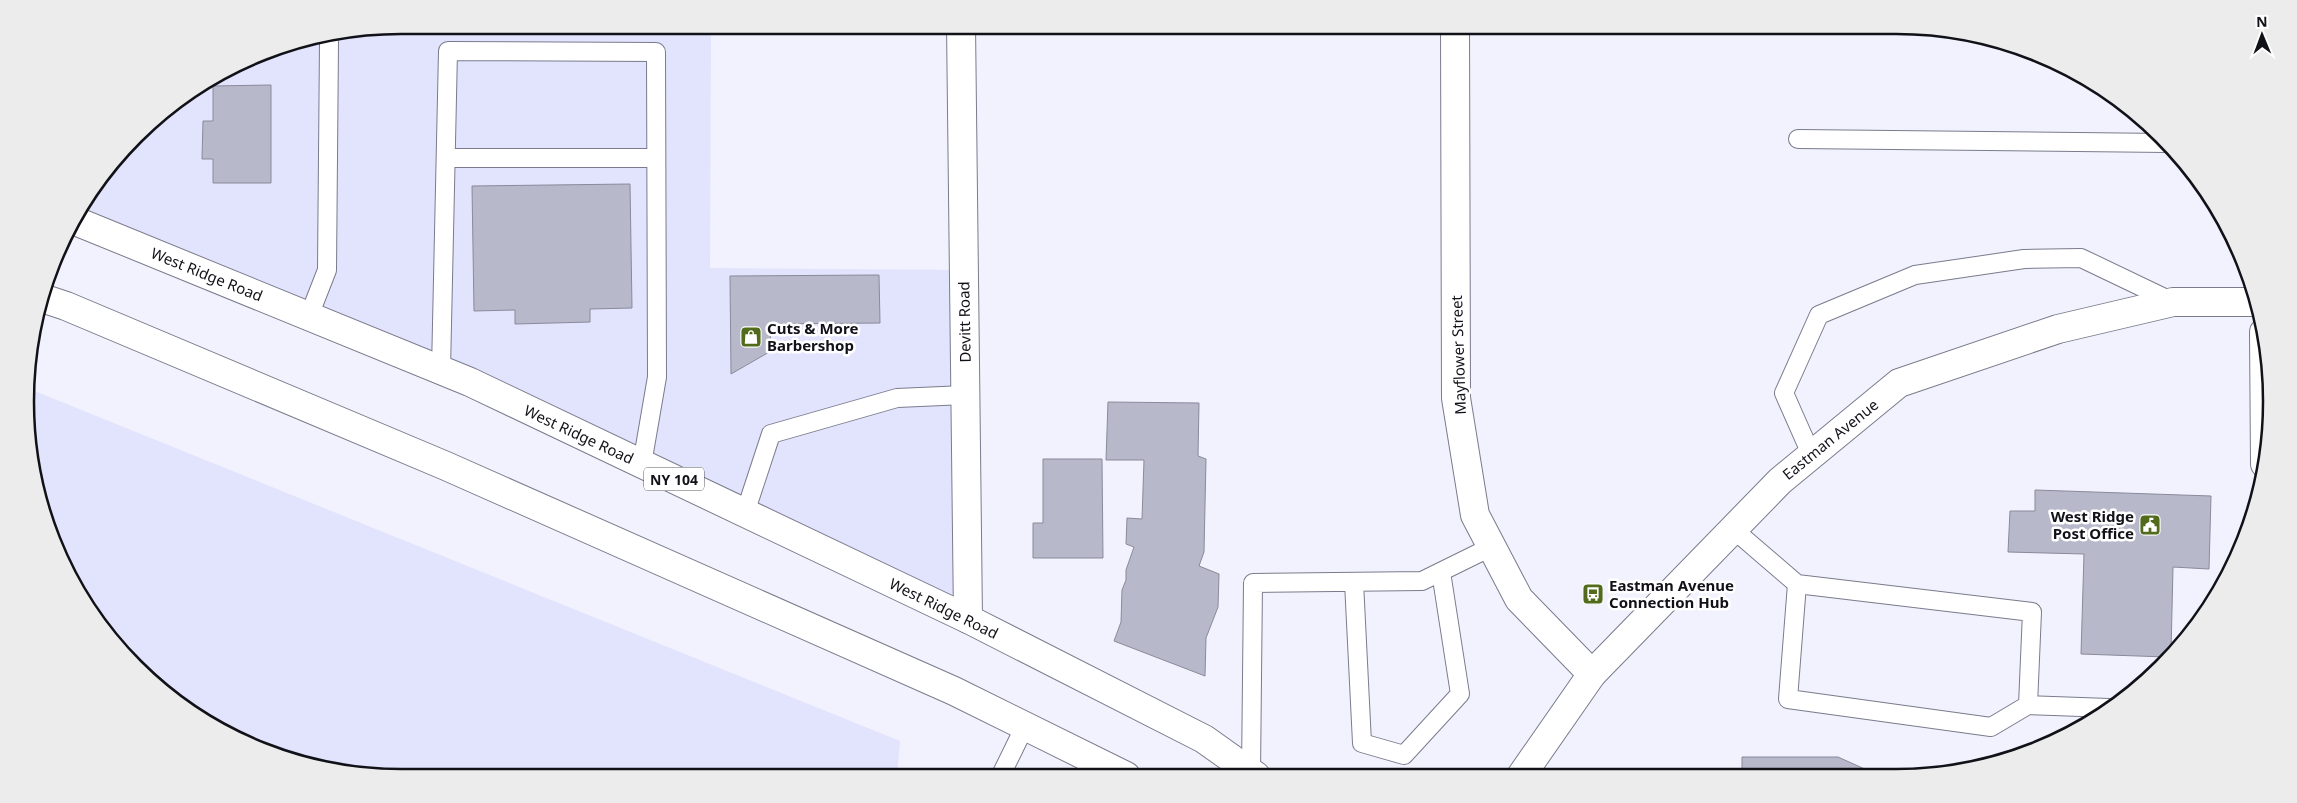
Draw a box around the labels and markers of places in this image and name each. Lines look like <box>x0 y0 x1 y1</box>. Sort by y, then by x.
place label: Cuts & More Barbershop <box>767 318 858 355</box>
shop icon: Cuts & More Barbershop <box>739 325 763 349</box>
place label: West Ridge Post Office <box>2051 506 2134 543</box>
public building icon: West Ridge Post Office <box>2138 513 2162 537</box>
place label: Eastman Avenue Connection Hub <box>1609 575 1734 612</box>
bus stop icon: Eastman Avenue Connection Hub <box>1581 582 1605 606</box>

